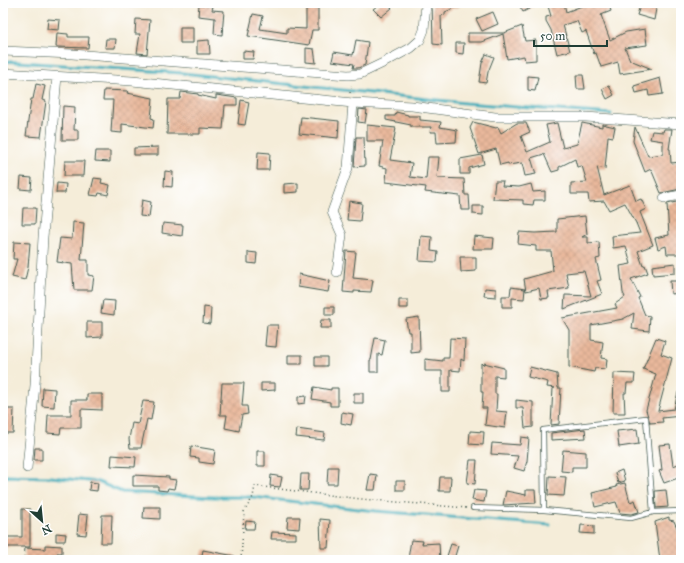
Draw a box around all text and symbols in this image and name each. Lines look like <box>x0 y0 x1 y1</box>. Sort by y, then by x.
scale bar <box>534 22 607 48</box>
text: 50 m <box>540 29 565 43</box>
north arrow <box>22 501 62 541</box>
text: N <box>39 522 53 538</box>

